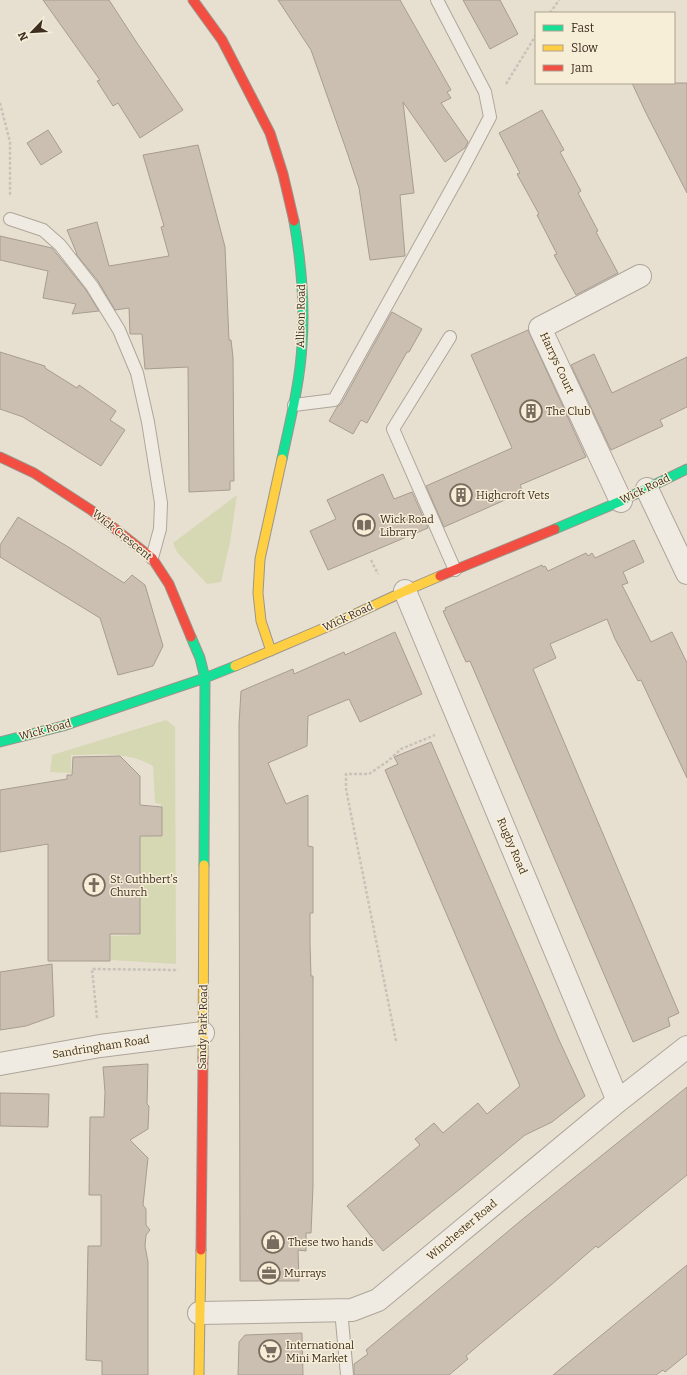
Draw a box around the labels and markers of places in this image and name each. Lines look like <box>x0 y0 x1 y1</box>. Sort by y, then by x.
building icon: The Club <box>518 398 544 424</box>
place label: The Club <box>546 405 591 418</box>
building icon: Highcroft Vets <box>448 482 474 508</box>
place label: Highcroft Vets <box>476 489 549 502</box>
library icon: Wick Road Library <box>351 512 377 538</box>
place label: Wick Road Library <box>380 513 434 539</box>
church icon: St. Cuthbert's Church <box>81 872 107 898</box>
place label: St. Cuthbert's Church <box>110 873 178 899</box>
shop icon: These two hands <box>260 1229 286 1255</box>
place label: These two hands <box>288 1236 373 1249</box>
office icon: Murrays <box>256 1260 282 1286</box>
place label: Murrays <box>284 1267 326 1280</box>
supermarket icon: International Mini Market <box>257 1338 283 1364</box>
place label: International Mini Market <box>286 1339 354 1365</box>

